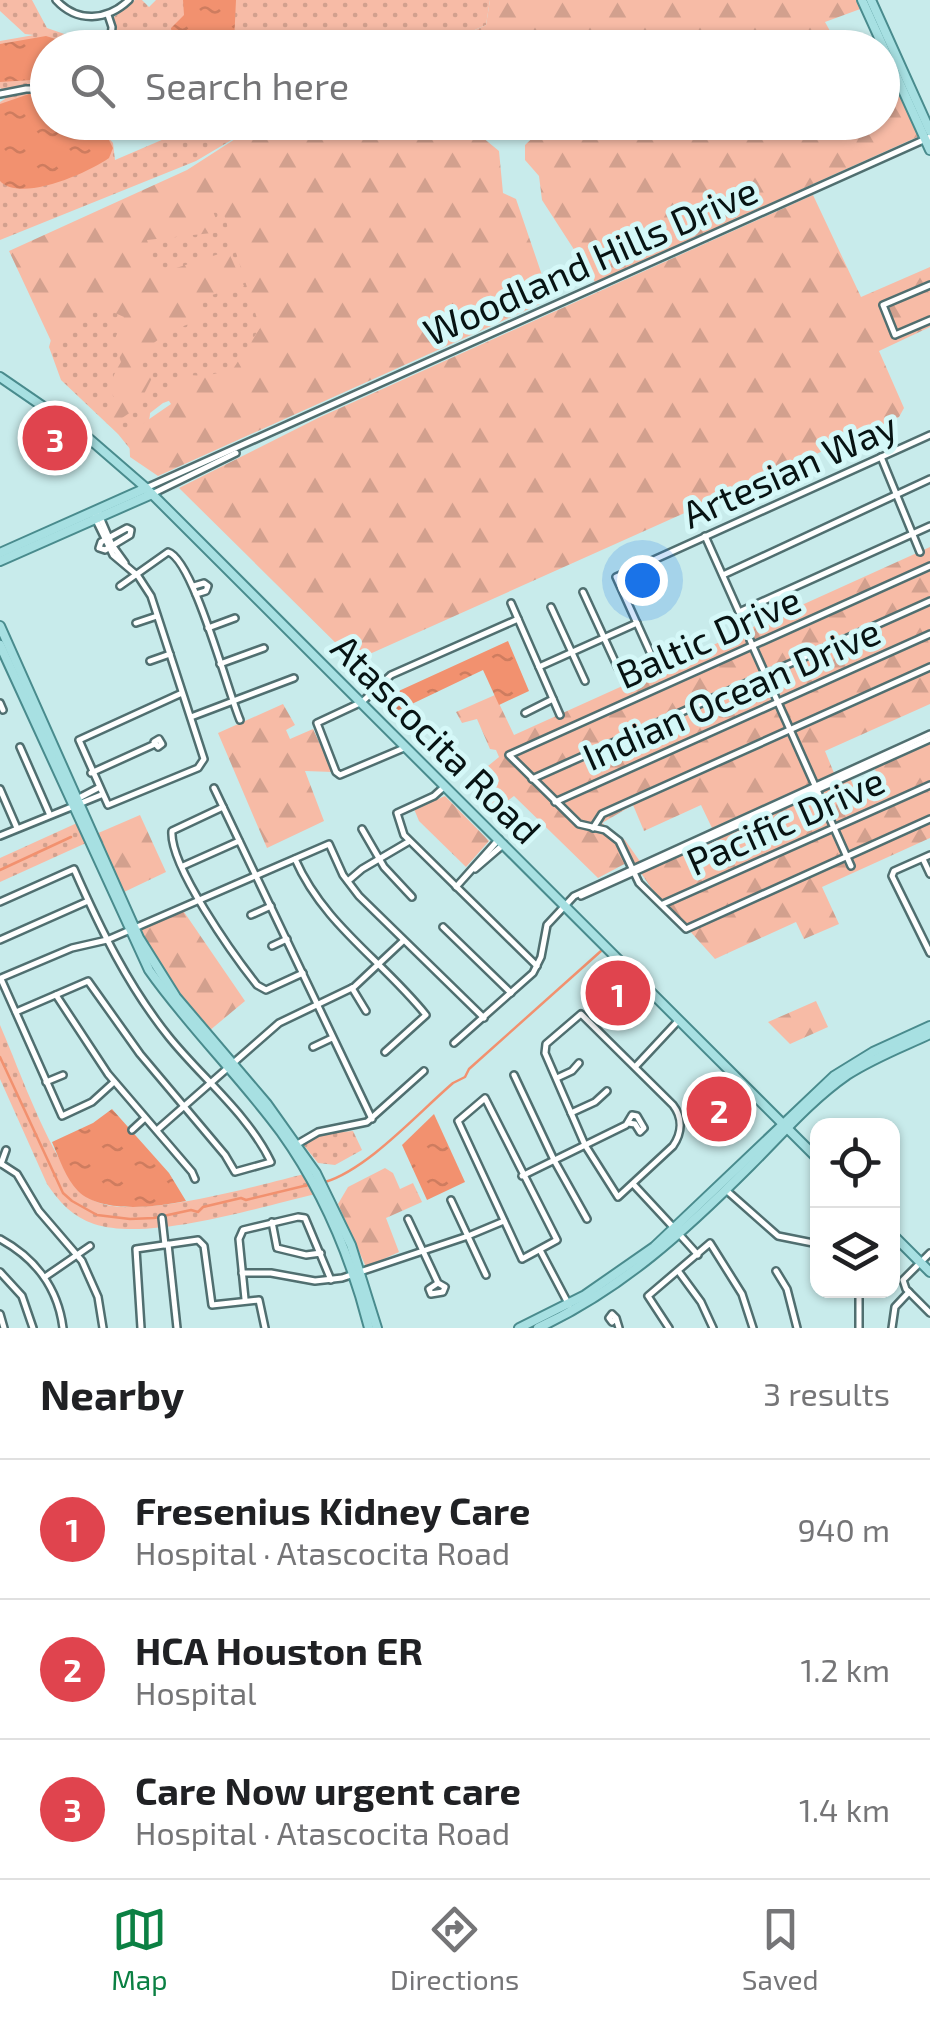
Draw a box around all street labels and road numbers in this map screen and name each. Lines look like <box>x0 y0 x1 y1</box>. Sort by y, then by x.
street label: Woodland Hills Drive <box>416 166 764 354</box>
street label: Artesian Way <box>675 401 903 537</box>
street label: Baltic Drive <box>609 575 807 697</box>
street label: Indian Ocean Drive <box>575 607 887 779</box>
street label: Atascocita Road <box>323 624 551 852</box>
street label: Pacific Drive <box>679 756 891 884</box>

